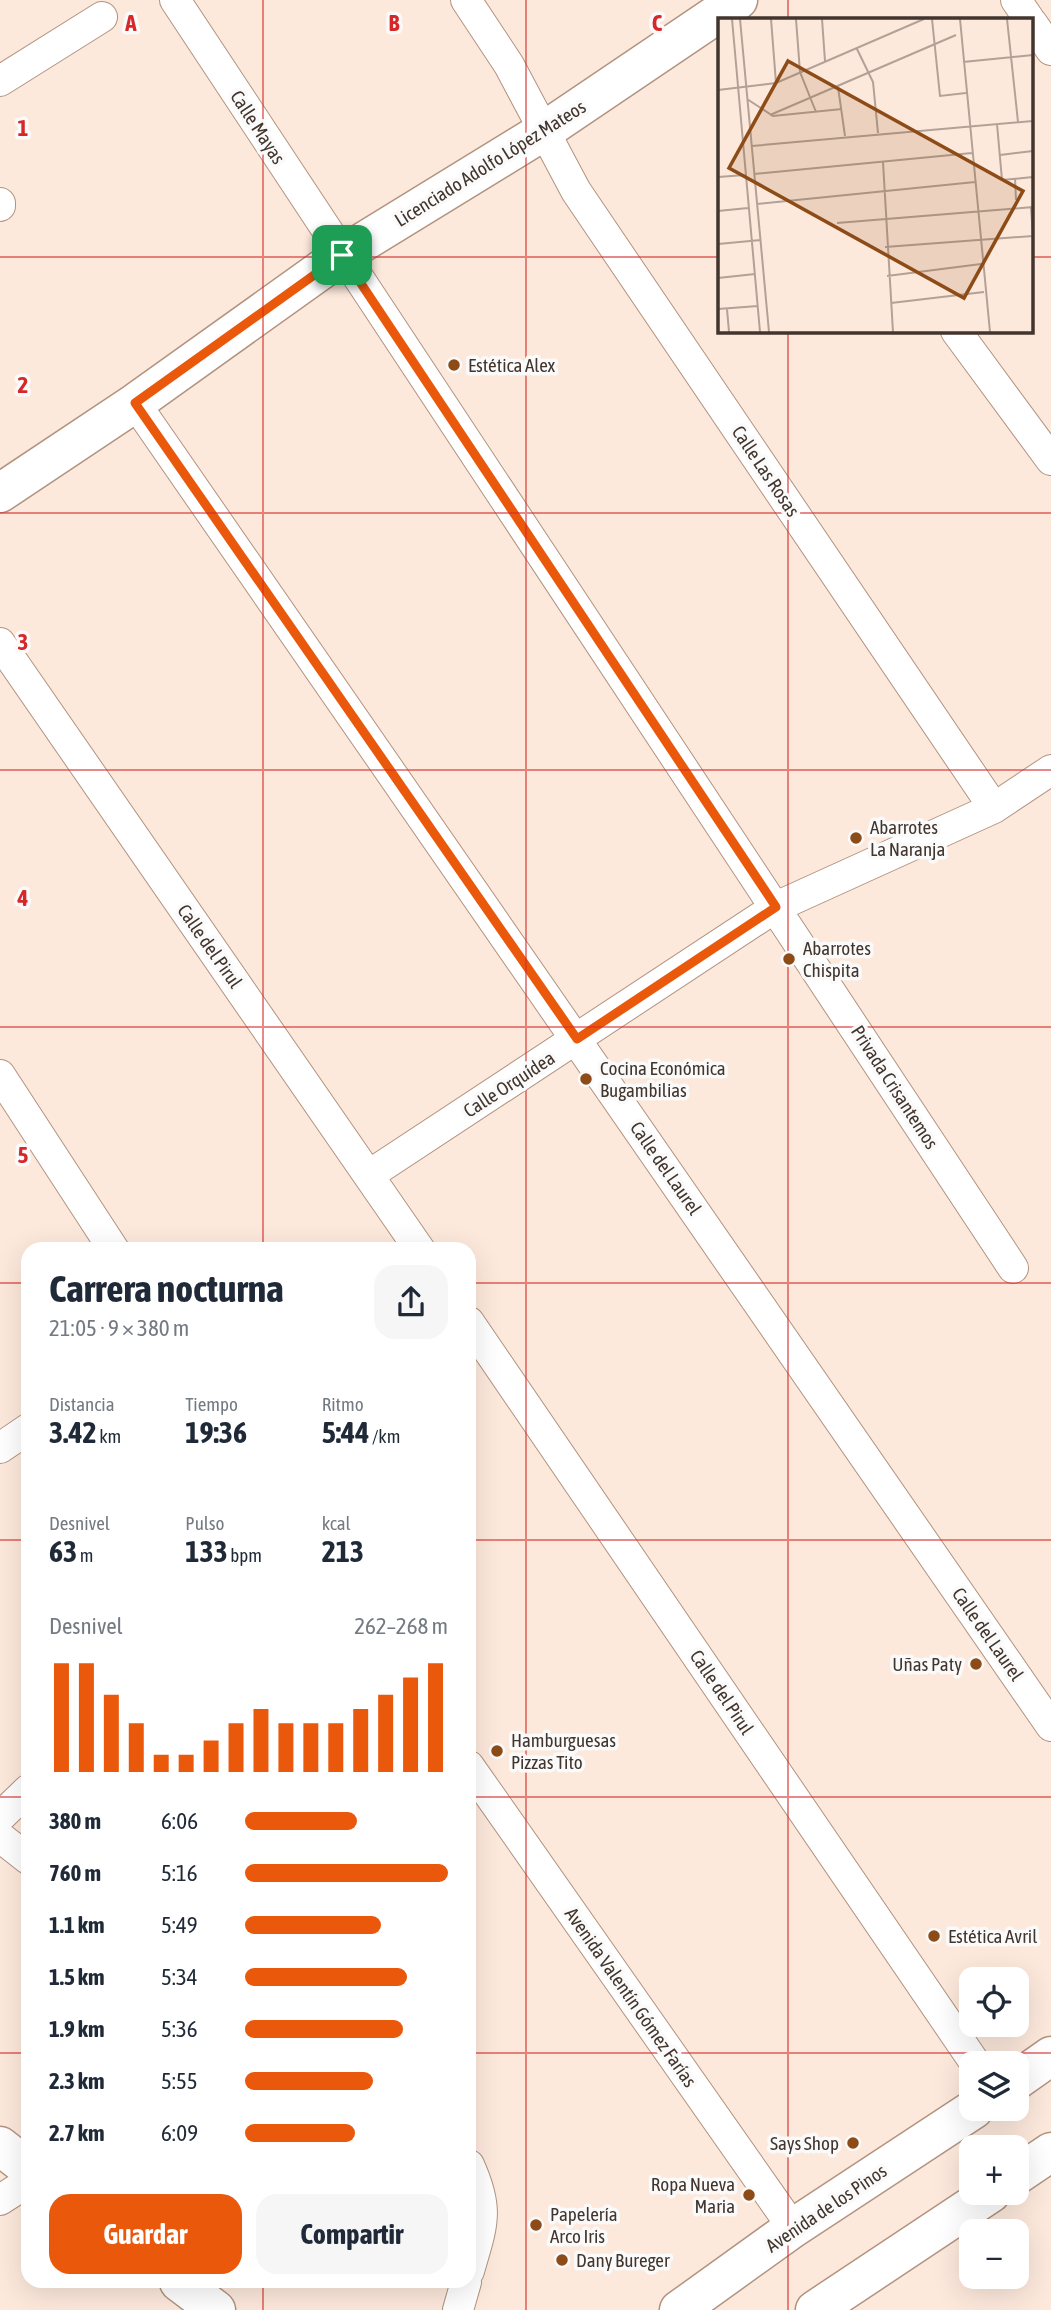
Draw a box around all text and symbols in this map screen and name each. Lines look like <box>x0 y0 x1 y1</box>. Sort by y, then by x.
text: A <box>124 10 137 36</box>
text: B <box>389 10 400 36</box>
text: C <box>652 10 663 36</box>
inset map <box>718 18 1034 332</box>
street label: Calle Mayas <box>226 86 290 168</box>
street label: Licenciado Adolfo López Mateos <box>391 95 590 231</box>
text: 1 <box>18 115 29 141</box>
pin <box>312 225 372 285</box>
icon: arrive <box>323 236 361 274</box>
place label: Estética Alex <box>468 354 556 376</box>
marker: Estética Alex <box>446 357 462 373</box>
text: 2 <box>18 372 28 398</box>
street label: Calle Las Rosas <box>728 421 805 521</box>
text: 3 <box>18 629 28 655</box>
place label: Abarrotes La Naranja <box>870 816 945 860</box>
marker: Abarrotes La Naranja <box>848 830 864 846</box>
text: 4 <box>17 885 29 911</box>
street label: Calle del Pirul <box>173 900 247 992</box>
place label: Abarrotes Chispita <box>803 937 871 981</box>
marker: Abarrotes Chispita <box>781 951 797 967</box>
street label: Privada Crisantemos <box>847 1021 943 1153</box>
street label: Calle Orquídea <box>459 1046 559 1122</box>
place label: Cocina Económica Bugambilias <box>600 1057 726 1101</box>
marker: Cocina Económica Bugambilias <box>578 1071 594 1087</box>
street label: Calle del Laurel <box>626 1117 706 1219</box>
text: 5 <box>18 1142 29 1168</box>
button: share <box>374 1265 448 1339</box>
text: Carrera nocturna <box>49 1267 284 1310</box>
text: 21:05 · 9 × 380 m <box>49 1315 189 1341</box>
text: Distancia <box>49 1393 114 1415</box>
text: Tiempo <box>185 1393 238 1415</box>
text: Ritmo <box>322 1393 364 1415</box>
text: 3.42 <box>49 1415 97 1449</box>
text: 19:36 <box>185 1415 247 1449</box>
text: 5:44 <box>322 1415 369 1449</box>
text: km <box>97 1425 121 1447</box>
text: /km <box>369 1425 400 1447</box>
text: Desnivel <box>49 1512 110 1534</box>
text: Pulso <box>185 1512 225 1534</box>
text: kcal <box>322 1512 351 1534</box>
text: 63 <box>49 1534 77 1568</box>
text: 133 <box>185 1534 228 1568</box>
text: 213 <box>322 1534 364 1568</box>
text: m <box>77 1544 94 1566</box>
text: bpm <box>228 1544 262 1566</box>
street label: Calle del Laurel <box>948 1583 1028 1685</box>
text: Desnivel <box>49 1613 123 1639</box>
text: 262–268 m <box>354 1613 448 1639</box>
street label: Calle del Pirul <box>686 1646 758 1738</box>
place label: Uñas Paty <box>892 1653 962 1675</box>
marker: Uñas Paty <box>968 1656 984 1672</box>
place label: Hamburguesas Pizzas Tito <box>511 1729 616 1773</box>
marker: Hamburguesas Pizzas Tito <box>489 1743 505 1759</box>
text: 380 m <box>49 1808 101 1834</box>
text: 6:06 <box>161 1808 198 1834</box>
text: 760 m <box>49 1860 101 1886</box>
text: 5:16 <box>161 1860 198 1886</box>
street label: Avenida Valentín Gómez Farías <box>561 1903 702 2091</box>
text: 1.1 km <box>49 1912 105 1938</box>
text: 5:49 <box>161 1912 198 1938</box>
place label: Estética Avril <box>948 1925 1037 1947</box>
marker: Estética Avril <box>926 1928 942 1944</box>
text: 1.5 km <box>49 1964 105 1990</box>
text: 5:34 <box>161 1964 198 1990</box>
map controls <box>959 1967 1029 2289</box>
button: locate <box>959 1967 1029 2037</box>
text: 1.9 km <box>49 2016 105 2042</box>
text: 5:36 <box>161 2016 198 2042</box>
button: layers <box>959 2051 1029 2121</box>
text: 2.3 km <box>49 2068 105 2094</box>
text: 5:55 <box>161 2068 198 2094</box>
text: 2.7 km <box>49 2120 105 2146</box>
text: 6:09 <box>161 2120 198 2146</box>
place label: Says Shop <box>770 2132 839 2154</box>
marker: Says Shop <box>845 2135 861 2151</box>
button: + <box>959 2135 1029 2205</box>
street label: Avenida de los Pinos <box>761 2159 891 2257</box>
place label: Ropa Nueva Maria <box>651 2173 735 2217</box>
marker: Ropa Nueva Maria <box>741 2187 757 2203</box>
button: Guardar <box>49 2194 242 2274</box>
button: Compartir <box>256 2194 448 2274</box>
place label: Papelería Arco Iris <box>550 2203 618 2247</box>
marker: Papelería Arco Iris <box>528 2217 544 2233</box>
button: − <box>959 2219 1029 2289</box>
place label: Dany Bureger <box>576 2249 670 2271</box>
marker: Dany Bureger <box>554 2252 570 2268</box>

